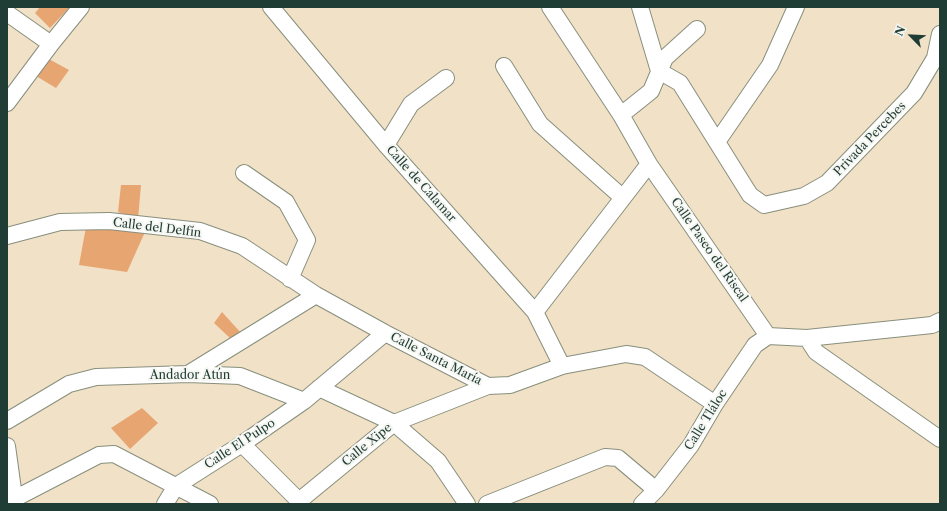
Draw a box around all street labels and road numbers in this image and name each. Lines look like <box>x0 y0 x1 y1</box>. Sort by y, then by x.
street label: Privada Percebes <box>831 99 909 179</box>
street label: Calle de Calamar <box>383 143 459 225</box>
street label: Calle Paseo del Riscal <box>668 195 750 305</box>
street label: Calle del Delfín <box>112 215 202 241</box>
street label: Calle Santa María <box>388 330 484 388</box>
street label: Andador Atún <box>150 369 230 383</box>
street label: Calle Tláloc <box>682 387 730 453</box>
street label: Calle El Pulpo <box>202 416 278 472</box>
street label: Calle Xipe <box>339 421 395 469</box>

